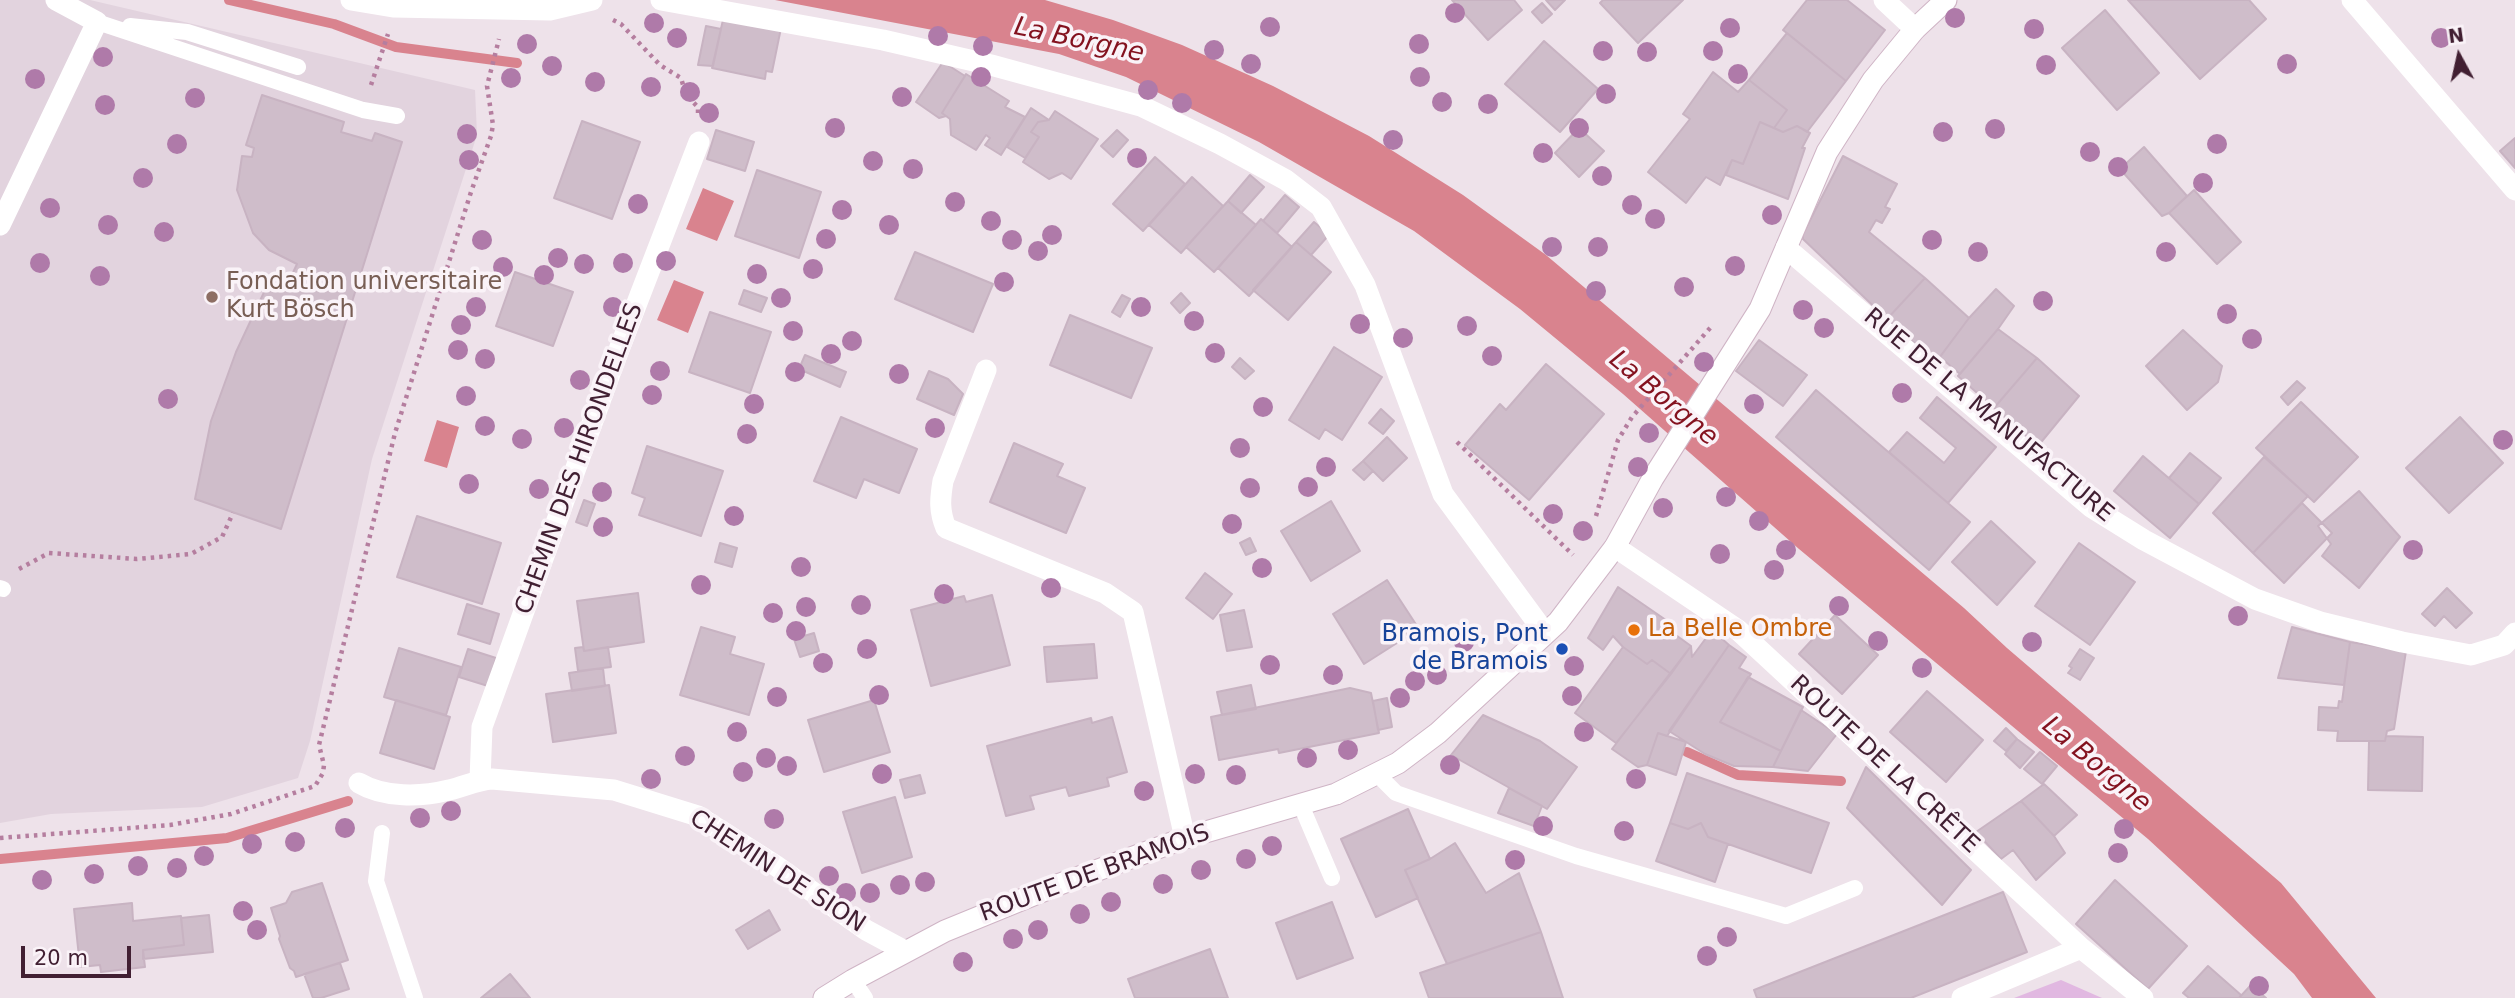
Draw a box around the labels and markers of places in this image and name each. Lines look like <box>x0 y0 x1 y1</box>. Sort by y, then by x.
place label: Fondation universitaire Kurt Bösch <box>226 269 502 325</box>
marker: Fondation universitaire Kurt Bösch <box>204 289 220 305</box>
place label: La Belle Ombre <box>1648 616 1832 644</box>
place label: Bramois, Pont de Bramois <box>1382 621 1548 677</box>
marker: La Belle Ombre <box>1626 622 1642 638</box>
marker: Bramois, Pont de Bramois <box>1554 641 1570 657</box>

